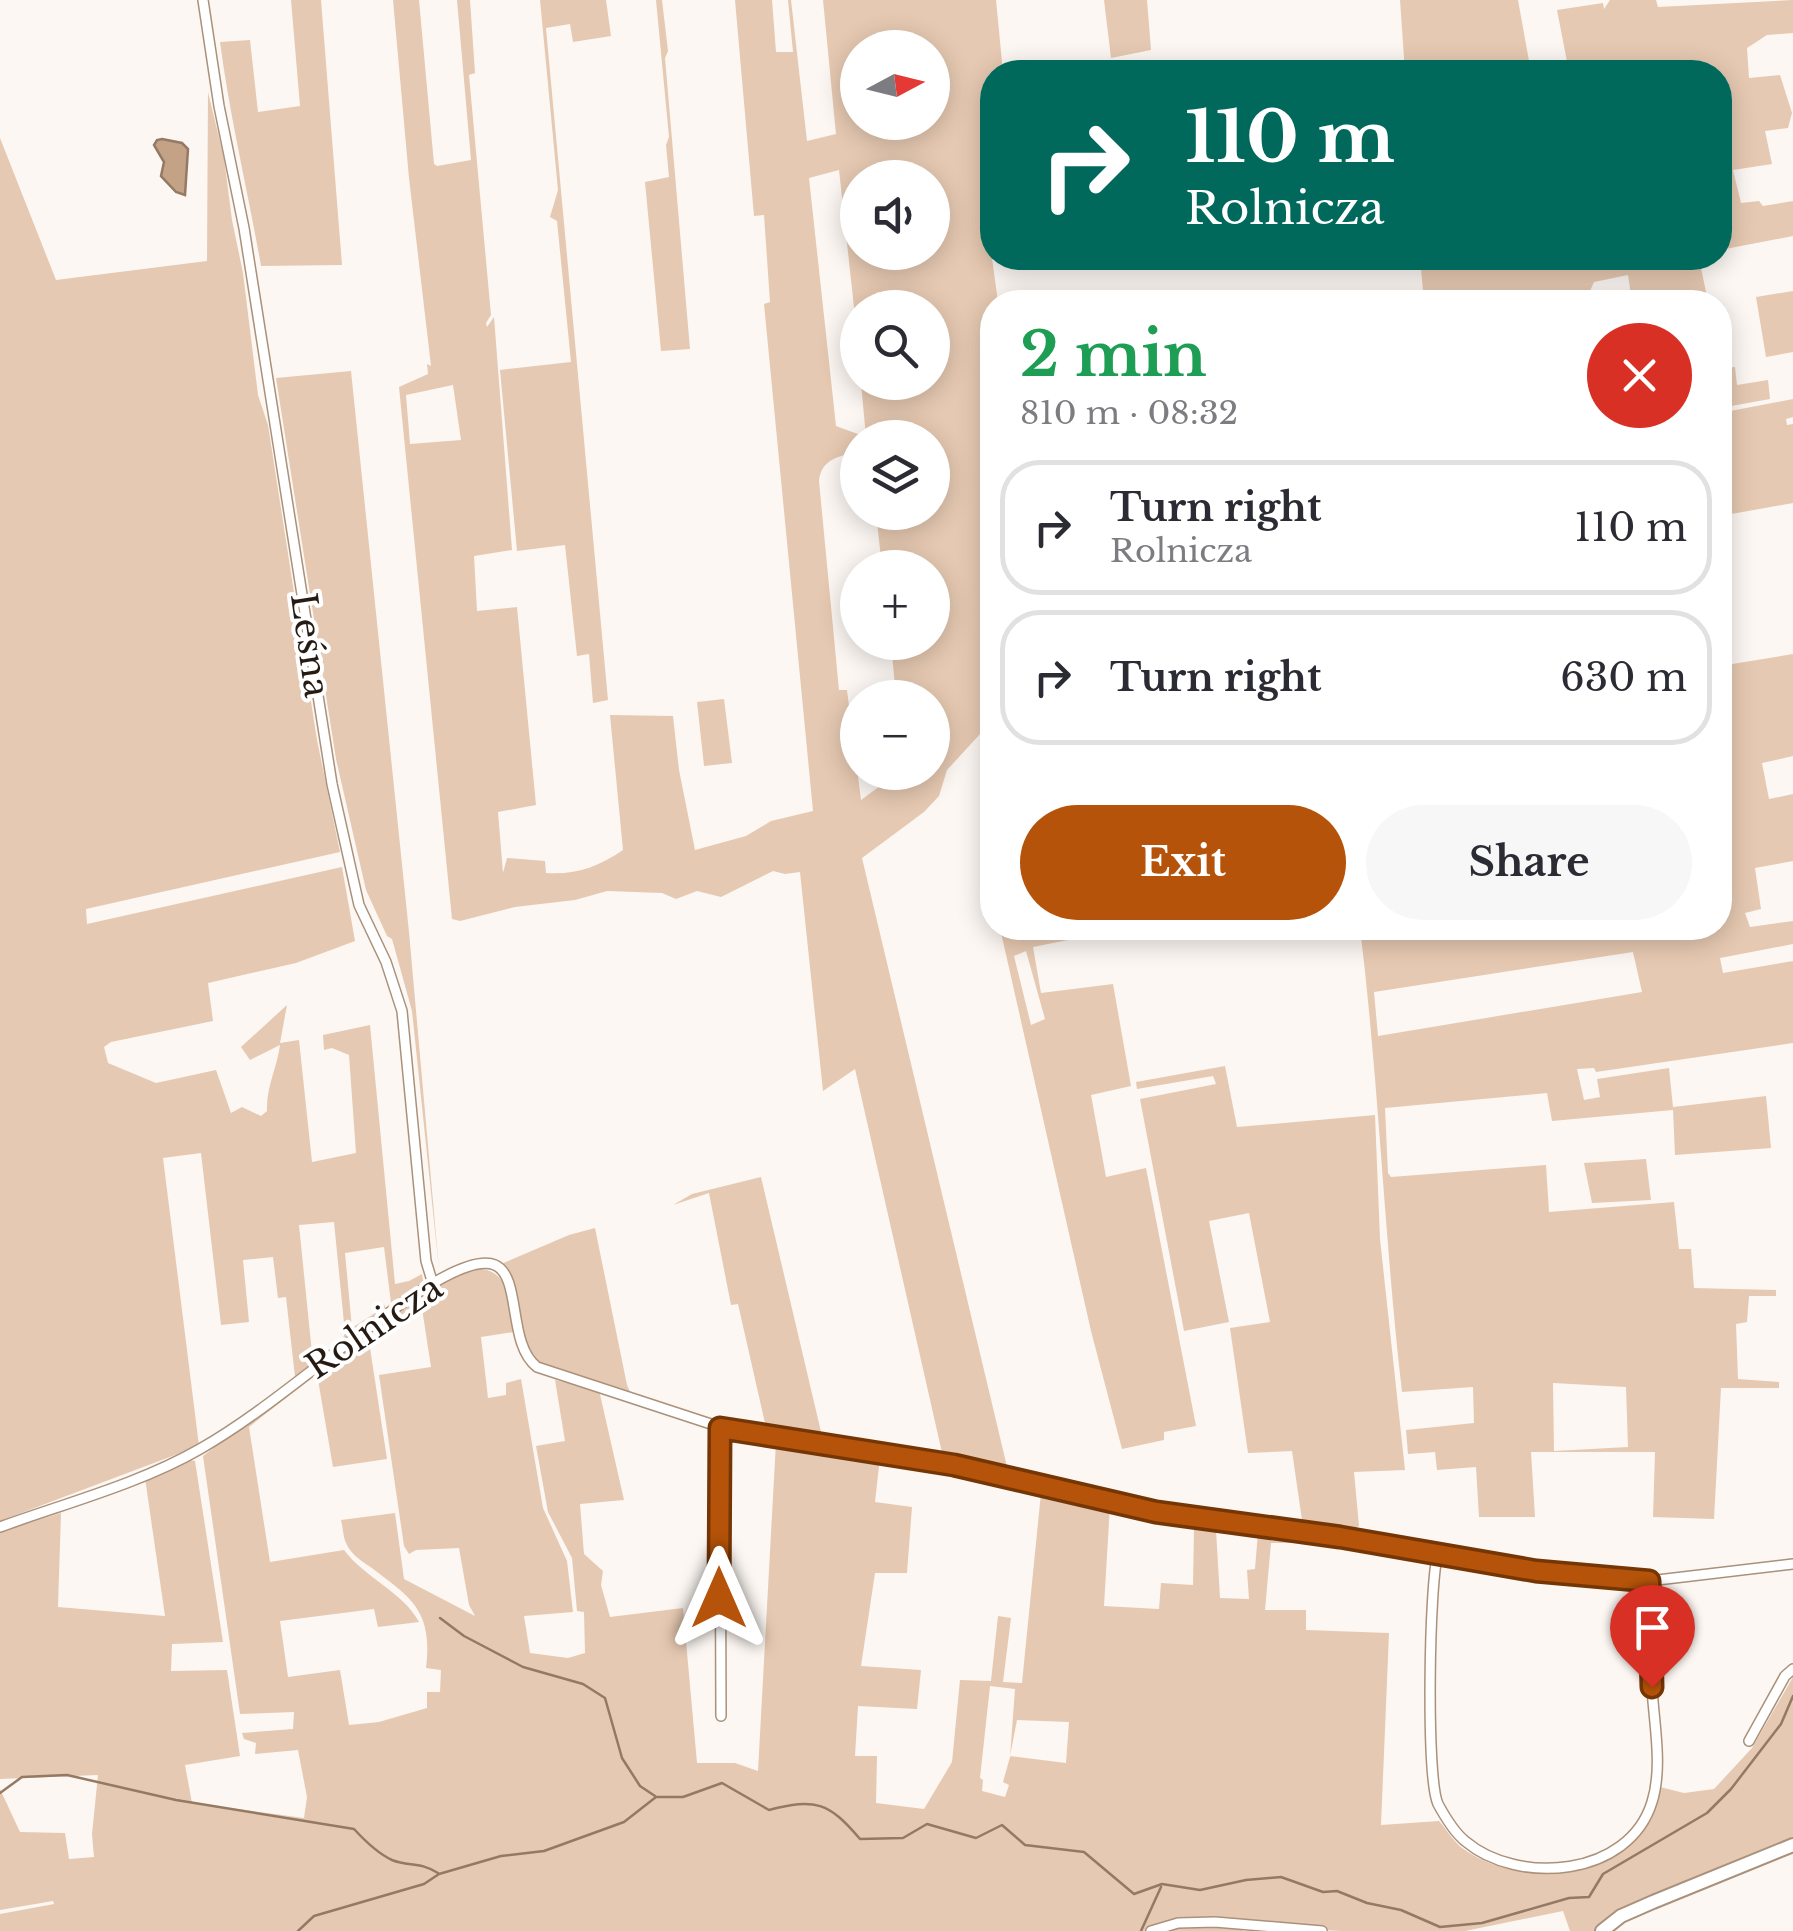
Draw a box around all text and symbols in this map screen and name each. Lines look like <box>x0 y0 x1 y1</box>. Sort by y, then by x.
north arrow <box>840 30 950 140</box>
map controls <box>840 30 950 790</box>
text: 110 m <box>1185 94 1395 181</box>
icon: right <box>1020 100 1150 230</box>
button: sound <box>840 160 950 270</box>
text: Rolnicza <box>1185 180 1385 236</box>
button: search <box>840 290 950 400</box>
text: 2 min <box>1020 318 1207 392</box>
button: close <box>1587 323 1692 428</box>
text: 810 m · 08:32 <box>1020 393 1238 433</box>
button: layers <box>840 420 950 530</box>
text: Turn right <box>1110 484 1321 531</box>
icon: right <box>1025 500 1080 555</box>
text: 110 m <box>1574 504 1687 551</box>
text: Rolnicza <box>1110 531 1252 571</box>
button: + <box>840 550 950 660</box>
street label: Leśna <box>282 590 339 700</box>
icon: right <box>1025 650 1080 705</box>
text: Turn right <box>1110 654 1321 701</box>
text: 630 m <box>1560 654 1687 701</box>
button: − <box>840 680 950 790</box>
button: Exit <box>1020 805 1346 920</box>
button: Share <box>1366 805 1692 920</box>
street label: Rolnicza <box>297 1265 451 1388</box>
position arrow <box>667 1546 771 1650</box>
pin <box>1610 1585 1695 1688</box>
icon: arrive <box>1625 1600 1680 1655</box>

